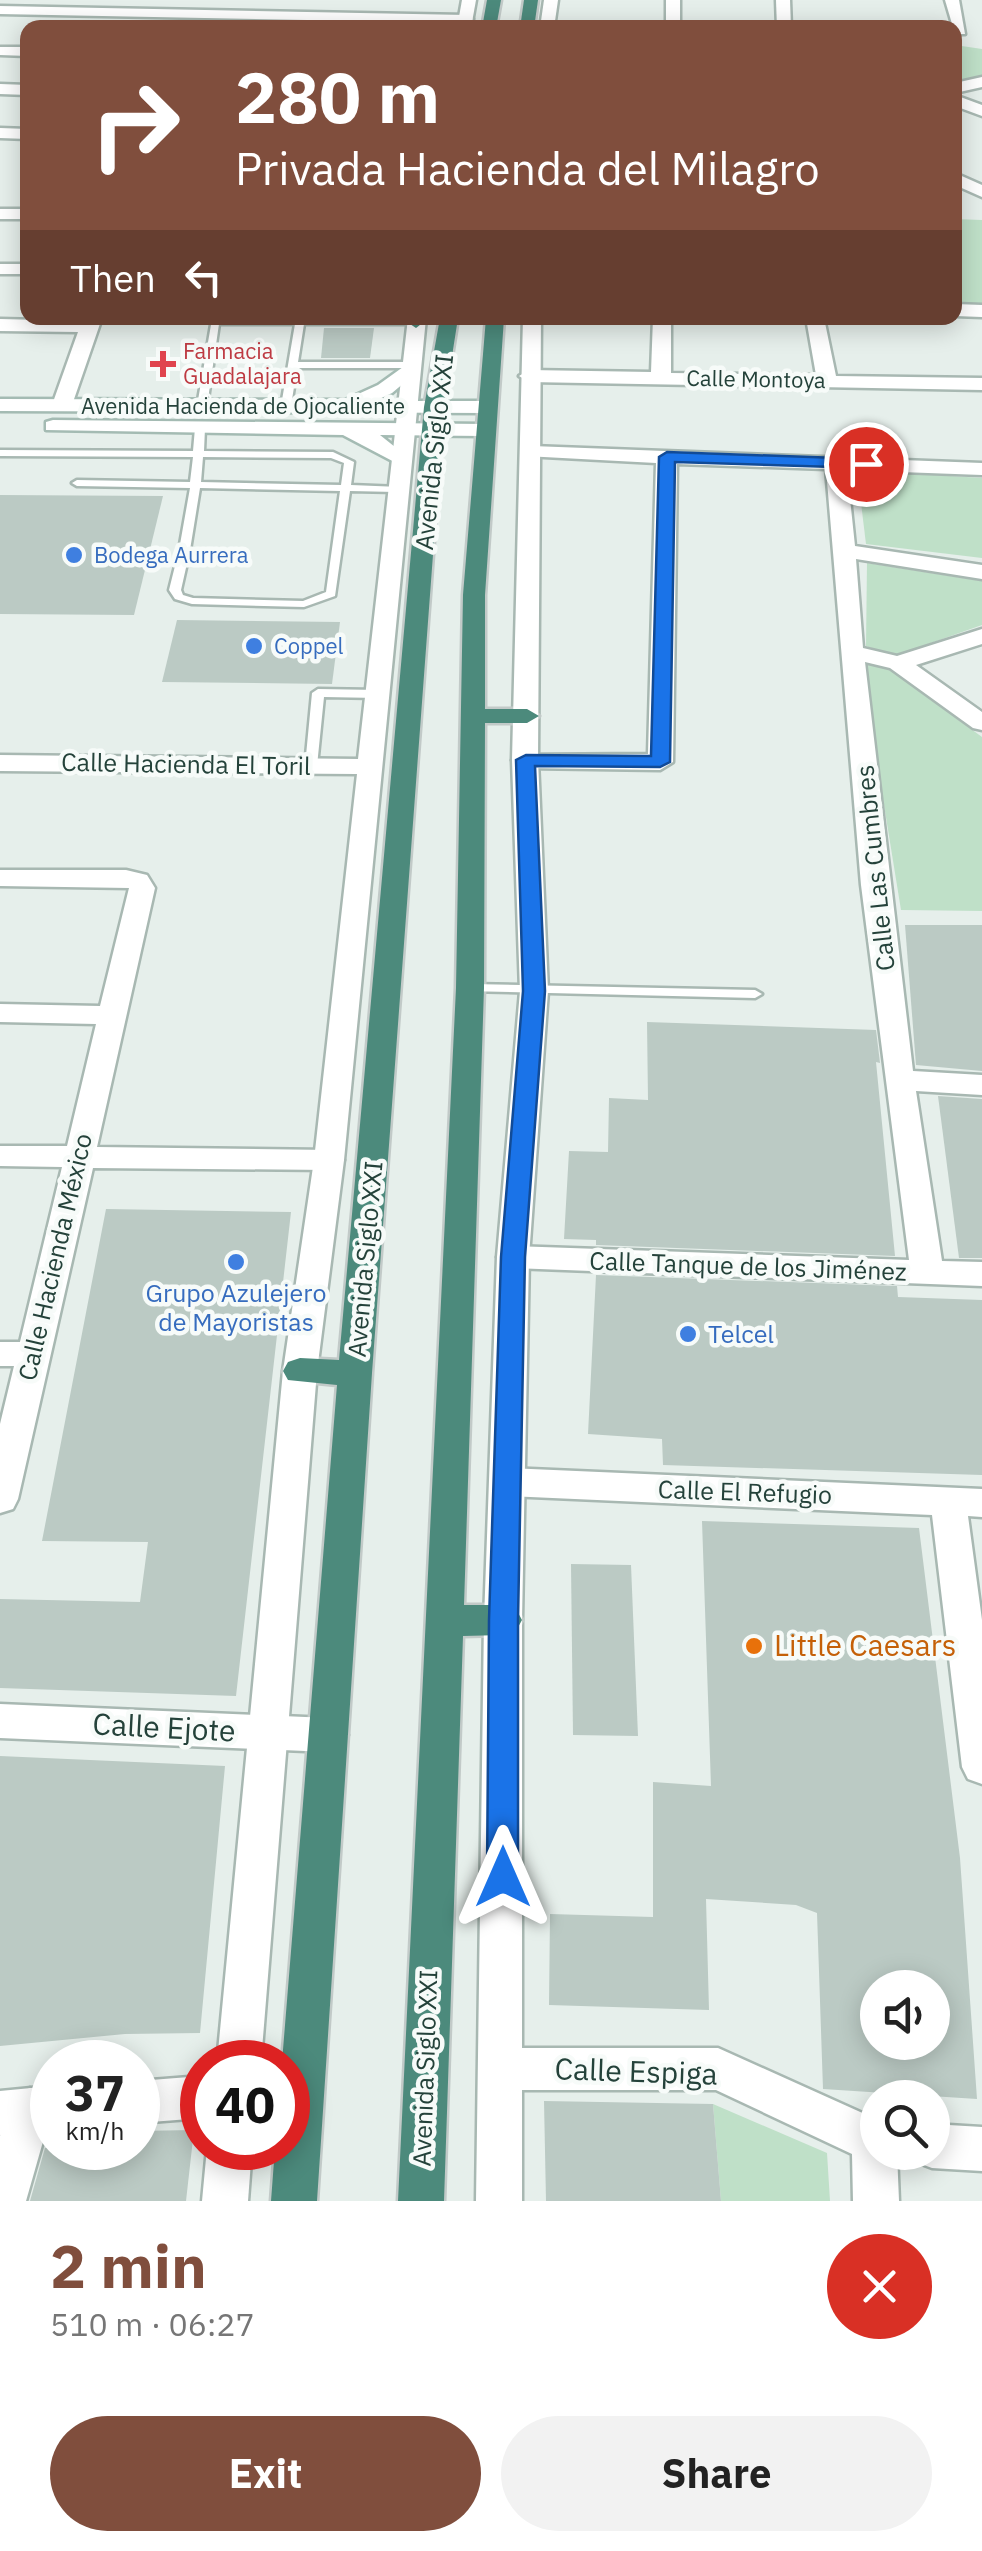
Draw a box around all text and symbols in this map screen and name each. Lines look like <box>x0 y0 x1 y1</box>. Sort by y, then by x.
text: 280 m <box>235 51 440 142</box>
icon: right <box>70 60 200 190</box>
text: Privada Hacienda del Milagro <box>235 139 820 197</box>
icon: left <box>176 250 231 305</box>
text: Then <box>70 253 156 302</box>
place label: Farmacia Guadalajara <box>183 336 302 390</box>
street label: Avenida Siglo XXI <box>407 352 460 552</box>
marker: Farmacia Guadalajara <box>152 353 174 375</box>
street label: Calle Montoya <box>686 363 826 394</box>
street label: Avenida Hacienda de Ojocaliente <box>81 391 405 420</box>
pin <box>824 422 909 507</box>
icon: arrive <box>839 437 894 492</box>
place label: Bodega Aurrera <box>94 540 249 569</box>
marker: Bodega Aurrera <box>63 544 85 566</box>
place label: Coppel <box>274 631 344 660</box>
marker: Coppel <box>243 635 265 657</box>
street label: Calle Hacienda El Toril <box>61 745 311 782</box>
street label: Calle Las Cumbres <box>847 763 902 973</box>
street label: Calle Hacienda México <box>10 1130 99 1384</box>
street label: Avenida Siglo XXI <box>339 1159 390 1358</box>
street label: Calle Tanque de los Jiménez <box>589 1243 907 1288</box>
marker: Grupo Azulejero de Mayoristas <box>225 1251 247 1273</box>
place label: Grupo Azulejero de Mayoristas <box>146 1276 326 1338</box>
place label: Telcel <box>708 1317 774 1350</box>
marker: Telcel <box>677 1323 699 1345</box>
street label: Calle El Refugio <box>657 1472 833 1511</box>
place label: Little Caesars <box>774 1625 956 1664</box>
marker: Little Caesars <box>743 1635 765 1657</box>
street label: Calle Ejote <box>92 1703 237 1750</box>
position arrow <box>451 1825 555 1929</box>
street label: Avenida Siglo XXI <box>405 1969 444 2167</box>
map controls <box>860 1970 950 2170</box>
button: sound <box>860 1970 950 2060</box>
speed limit sign: 40 <box>180 2040 310 2170</box>
street label: Calle Espiga <box>554 2048 718 2093</box>
text: 37 <box>65 2060 125 2125</box>
button: search <box>860 2080 950 2170</box>
text: km/h <box>66 2114 124 2147</box>
text: 2 min <box>50 2226 207 2305</box>
button: close <box>827 2234 932 2339</box>
text: 510 m · 06:27 <box>50 2303 255 2345</box>
button: Exit <box>50 2416 481 2531</box>
button: Share <box>501 2416 932 2531</box>

